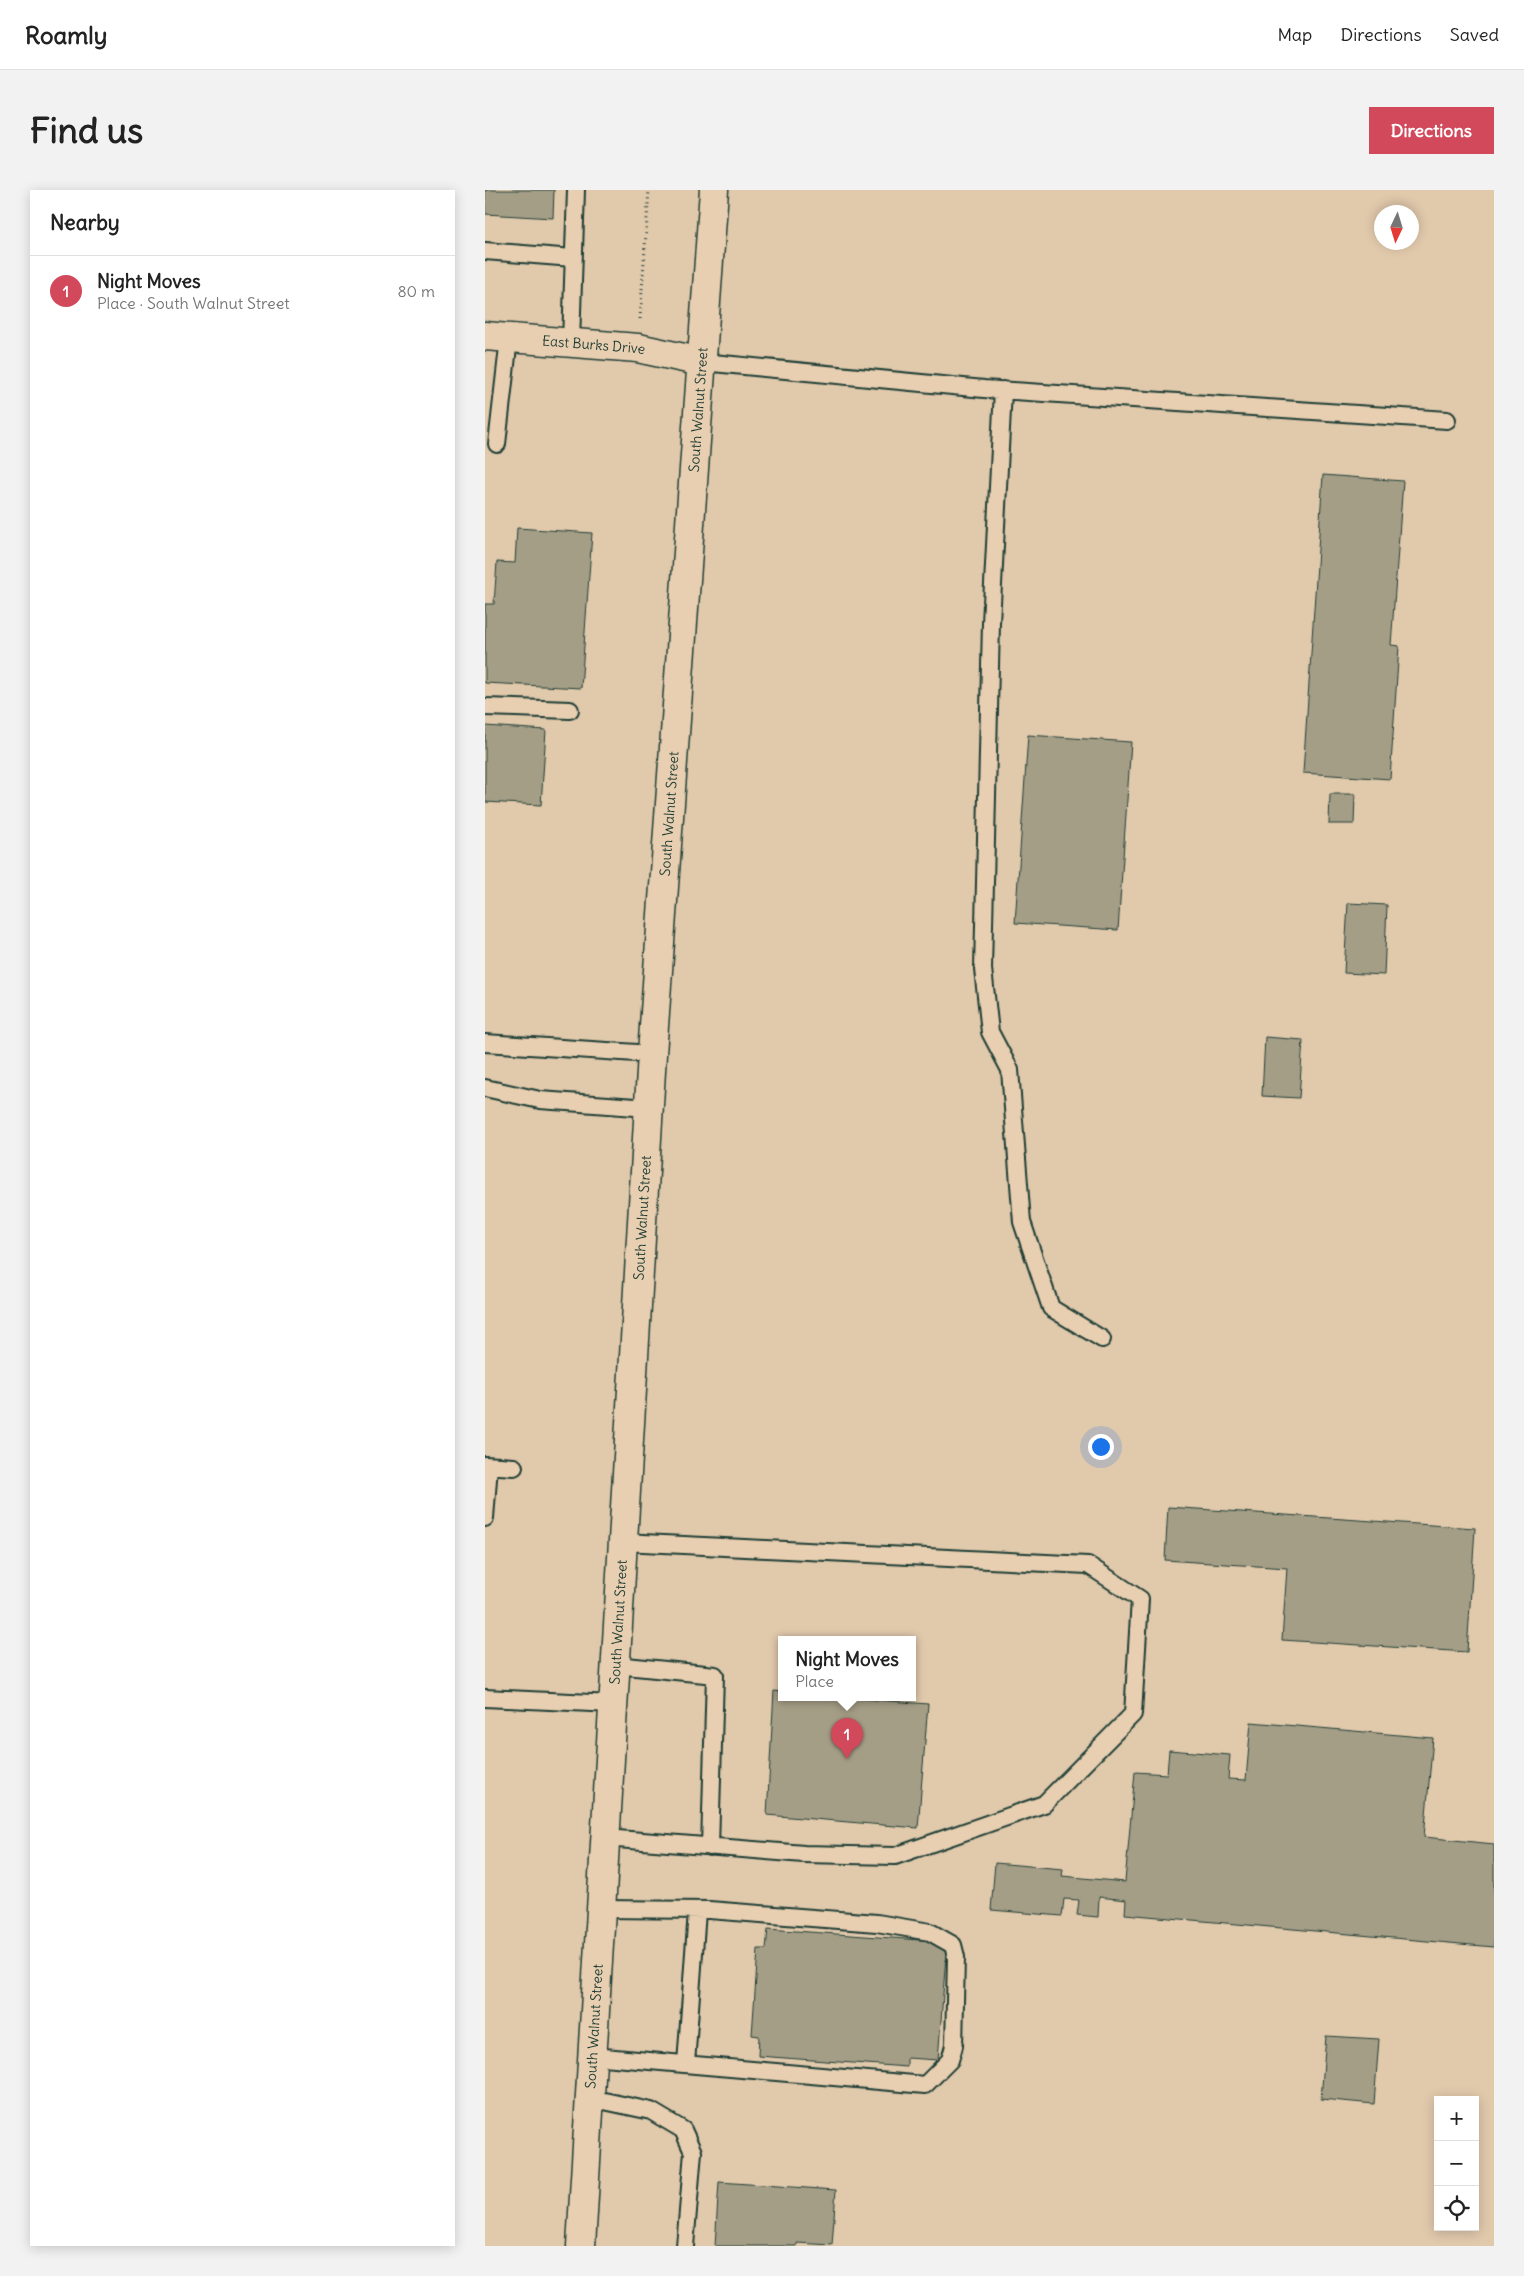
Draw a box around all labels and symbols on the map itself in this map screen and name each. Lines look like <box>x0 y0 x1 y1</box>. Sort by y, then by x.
north arrow <box>1374 205 1419 250</box>
street label: East Burks Drive <box>541 332 647 358</box>
street label: South Walnut Street <box>685 346 712 473</box>
street label: South Walnut Street <box>656 750 683 877</box>
street label: South Walnut Street <box>630 1155 655 1281</box>
your location <box>1088 1434 1114 1460</box>
street label: South Walnut Street <box>605 1559 631 1685</box>
pin: 1 <box>831 1718 863 1759</box>
street label: South Walnut Street <box>581 1963 607 2089</box>

